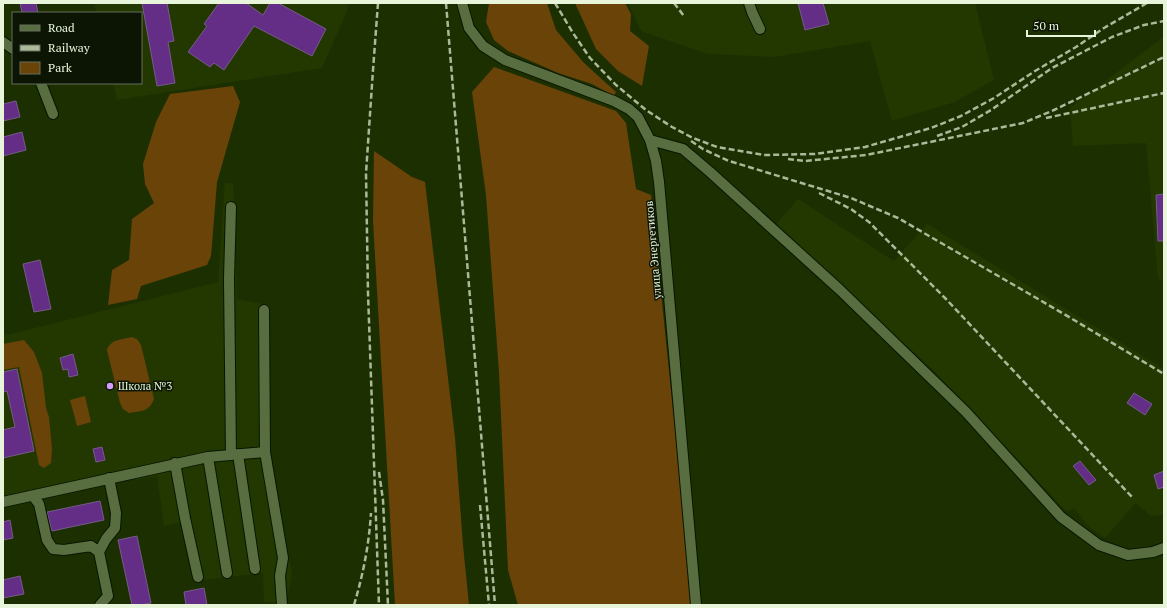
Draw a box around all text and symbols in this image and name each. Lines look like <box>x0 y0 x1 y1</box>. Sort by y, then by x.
legend <box>12 12 142 84</box>
scale bar <box>1027 12 1095 38</box>
text: 50 m <box>1033 18 1060 33</box>
text: Road <box>48 20 75 35</box>
text: Railway <box>48 40 91 55</box>
text: Park <box>48 60 73 75</box>
street label: улица Энергетиков <box>642 200 664 301</box>
place label: Школа №3 <box>118 379 172 393</box>
marker: Школа №3 <box>105 381 115 391</box>

